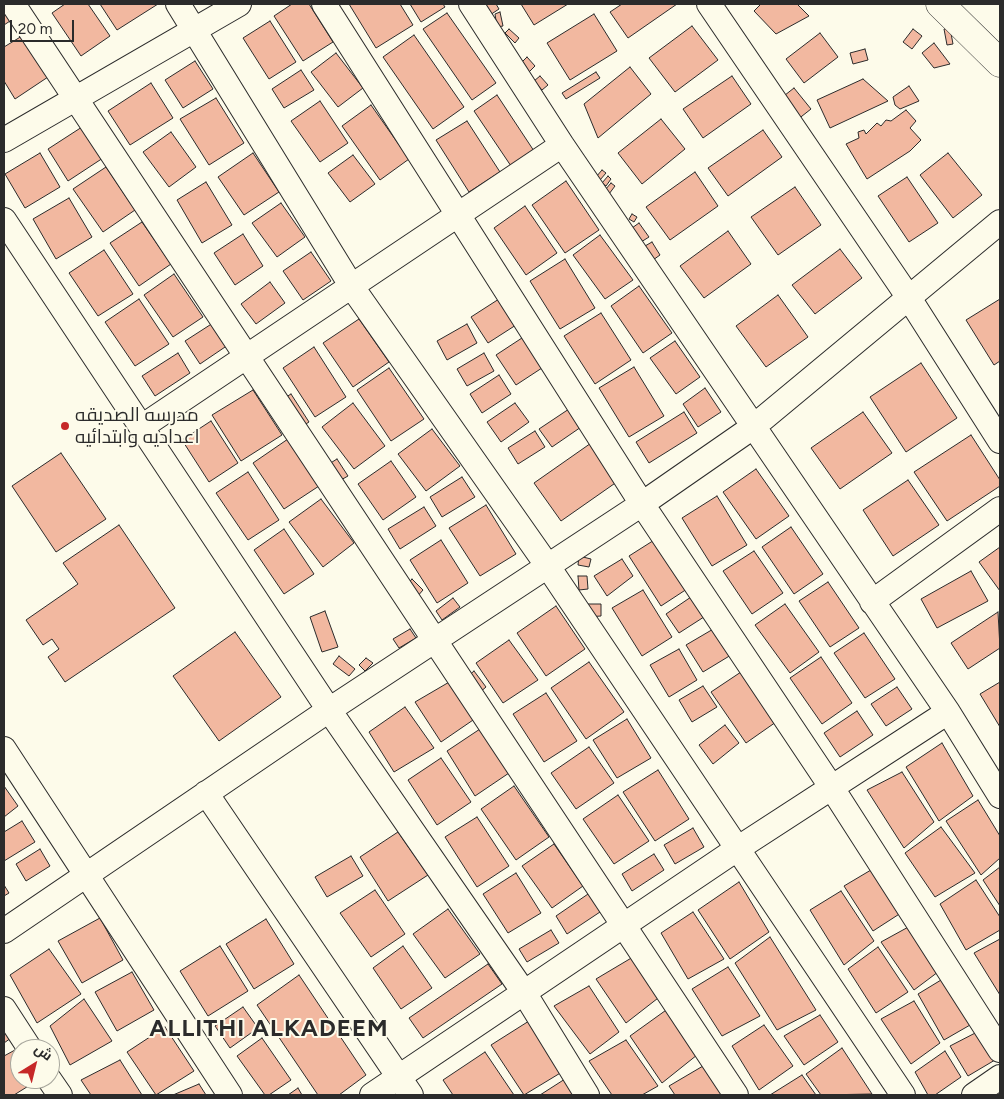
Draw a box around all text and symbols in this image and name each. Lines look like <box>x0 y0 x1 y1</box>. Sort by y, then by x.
scale bar <box>12 10 76 42</box>
text: 20 m <box>18 20 52 38</box>
place label: مدرسه الصديقه اعداديه وابتدائيه <box>75 404 200 448</box>
marker: مدرسه الصديقه اعداديه وابتدائيه <box>59 420 71 432</box>
district label: ALLITHI ALKADEEM <box>147 1015 391 1043</box>
north arrow <box>10 1039 60 1089</box>
text: ش <box>31 1040 56 1064</box>

